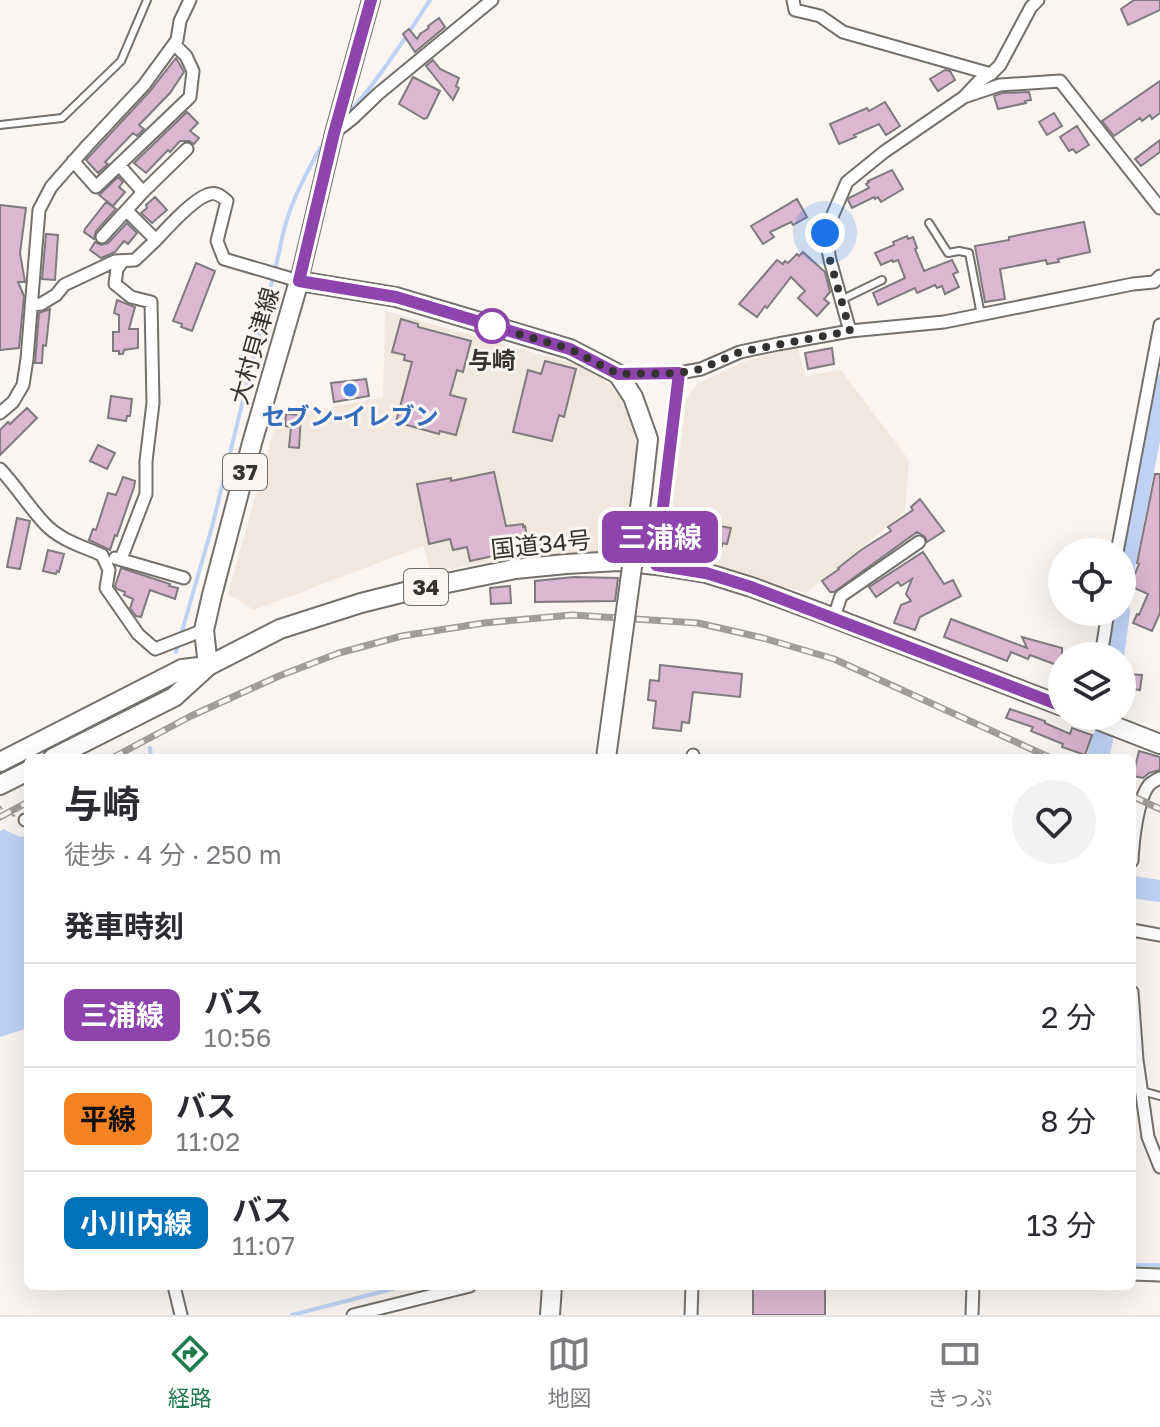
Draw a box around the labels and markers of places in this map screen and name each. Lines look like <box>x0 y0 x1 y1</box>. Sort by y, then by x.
marker: 与崎 <box>475 309 509 343</box>
place label: 与崎 <box>468 345 516 374</box>
marker: セブン-イレブン <box>341 381 359 399</box>
place label: セブン-イレブン <box>261 401 439 430</box>

